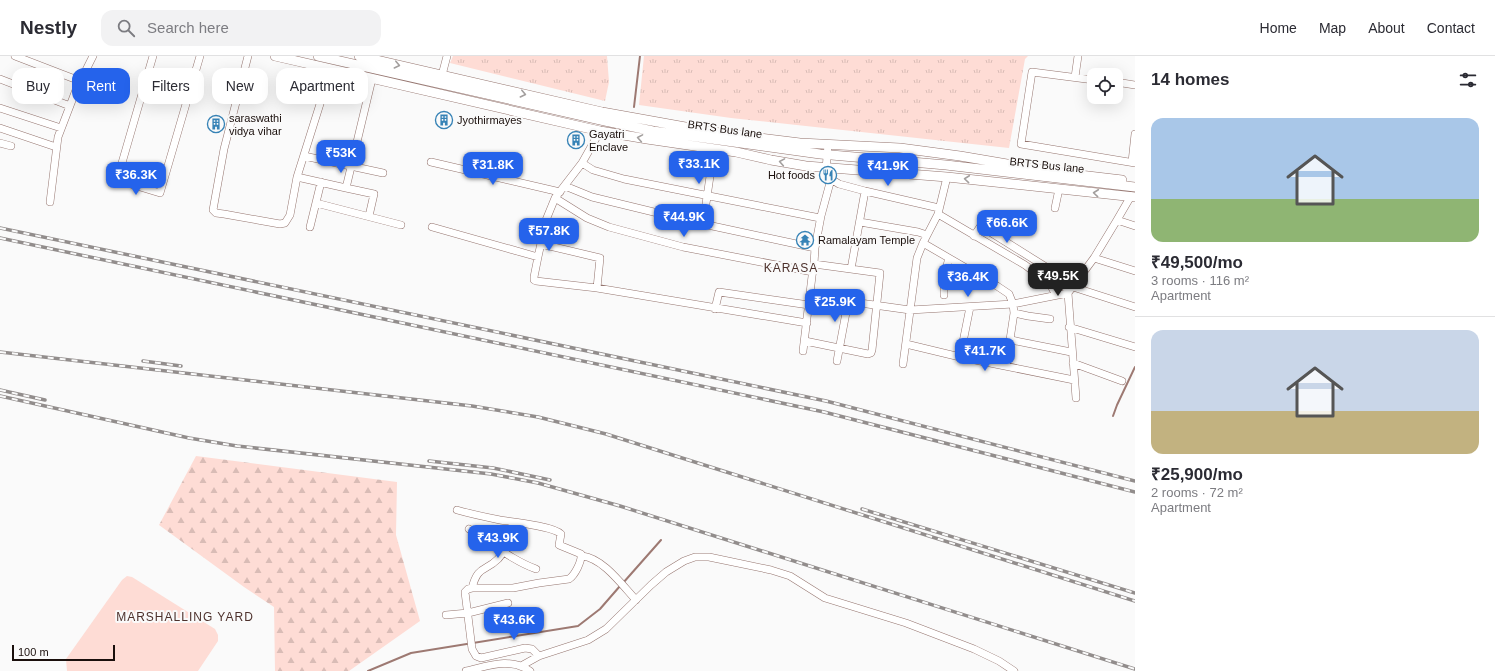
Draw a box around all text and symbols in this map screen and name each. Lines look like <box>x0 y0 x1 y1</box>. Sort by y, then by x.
search box <box>101 10 381 46</box>
text: Nestly <box>20 17 77 38</box>
icon: search <box>115 17 137 39</box>
text: Search here <box>147 19 229 36</box>
text: Home <box>1260 20 1297 36</box>
text: Map <box>1319 20 1346 36</box>
text: About <box>1368 20 1405 36</box>
text: Contact <box>1427 20 1475 36</box>
one-way arrow <box>393 60 400 68</box>
chip: Buy <box>12 68 64 104</box>
chip: Rent <box>72 68 130 104</box>
chip: Filters <box>138 68 204 104</box>
chip: New <box>212 68 268 104</box>
chip: Apartment <box>276 68 368 104</box>
map controls <box>1087 68 1123 104</box>
button: locate <box>1087 68 1123 104</box>
icon: filters <box>1457 69 1479 91</box>
text: 14 homes <box>1151 70 1229 89</box>
one-way arrow <box>520 89 526 97</box>
building icon: Jyothirmayes <box>434 110 454 130</box>
place label: saraswathi vidya vihar <box>229 112 282 137</box>
building icon: saraswathi vidya vihar <box>206 114 226 134</box>
place label: Jyothirmayes <box>457 114 522 126</box>
street label: BRTS Bus lane <box>687 118 763 140</box>
place label: Gayatri Enclave <box>589 128 628 153</box>
building icon: Gayatri Enclave <box>566 130 586 150</box>
one-way arrow <box>637 134 643 143</box>
pin: ₹53K <box>317 140 365 174</box>
icon: home <box>1279 144 1351 216</box>
text: ₹53K <box>325 145 357 160</box>
pin: ₹33.1K <box>666 151 732 185</box>
pin: ₹31.8K <box>460 152 526 186</box>
pin: ₹41.9K <box>855 153 921 187</box>
street label: BRTS Bus lane <box>1009 155 1085 175</box>
text: ₹33.1K <box>678 156 720 171</box>
text: ₹31.8K <box>472 157 514 172</box>
one-way arrow <box>779 158 785 167</box>
text: ₹41.9K <box>867 158 909 173</box>
pin: ₹36.3K <box>103 162 169 196</box>
restaurant icon: Hot foods <box>818 165 838 185</box>
text: ₹36.3K <box>115 167 157 182</box>
place label: Hot foods <box>768 169 815 181</box>
one-way arrow <box>964 175 970 184</box>
one-way arrow <box>1093 188 1099 197</box>
pin: ₹44.9K <box>651 204 717 238</box>
text: ₹44.9K <box>663 209 705 224</box>
pin: ₹66.6K <box>974 210 1040 244</box>
text: ₹66.6K <box>986 215 1028 230</box>
pin: ₹57.8K <box>516 218 582 252</box>
text: ₹57.8K <box>528 223 570 238</box>
temple icon: Ramalayam Temple <box>795 230 815 250</box>
place label: Ramalayam Temple <box>818 234 915 246</box>
text: ₹49,500/mo <box>1151 253 1243 272</box>
district label: KARASA <box>764 261 818 275</box>
pin: ₹49.5K <box>1025 263 1091 297</box>
pin: ₹36.4K <box>935 264 1001 298</box>
text: ₹49.5K <box>1037 268 1079 283</box>
text: ₹36.4K <box>947 269 989 284</box>
text: 3 rooms · 116 m² <box>1151 273 1249 288</box>
text: Apartment <box>1151 288 1211 303</box>
pin: ₹25.9K <box>802 289 868 323</box>
text: ₹25.9K <box>814 294 856 309</box>
pin: ₹41.7K <box>952 338 1018 372</box>
text: ₹41.7K <box>964 343 1006 358</box>
icon: home <box>1279 356 1351 428</box>
text: ₹25,900/mo <box>1151 465 1243 484</box>
text: 2 rooms · 72 m² <box>1151 485 1243 500</box>
text: Apartment <box>1151 500 1211 515</box>
pin: ₹43.9K <box>465 525 531 559</box>
text: ₹43.9K <box>477 530 519 545</box>
pin: ₹43.6K <box>481 607 547 641</box>
district label: MARSHALLING YARD <box>116 610 254 624</box>
text: ₹43.6K <box>493 612 535 627</box>
scale bar <box>12 643 115 662</box>
text: 100 m <box>18 646 49 658</box>

